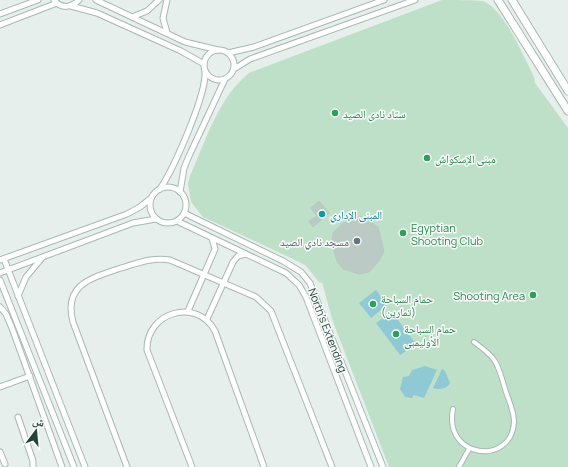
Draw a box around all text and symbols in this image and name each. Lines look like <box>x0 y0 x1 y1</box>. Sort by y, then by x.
place label: ستاد نادى الصيد <box>343 106 406 121</box>
marker: ستاد نادى الصيد <box>330 108 340 118</box>
place label: مبنى الإسكواش <box>435 151 496 166</box>
marker: مبنى الإسكواش <box>422 153 432 163</box>
place label: المبنى الإداري <box>330 207 382 223</box>
marker: المبنى الإداري <box>317 209 327 219</box>
place label: Egyptian Shooting Club <box>411 220 484 248</box>
marker: Egyptian Shooting Club <box>398 228 408 238</box>
place label: مسجد نادي الصيد <box>280 234 349 250</box>
marker: مسجد نادي الصيد <box>352 236 362 246</box>
street label: North's Extending <box>305 286 351 374</box>
place label: Shooting Area <box>453 288 525 303</box>
marker: Shooting Area <box>528 290 538 300</box>
place label: حمام السباحة (تمارين) <box>381 291 433 319</box>
marker: حمام السباحة (تمارين) <box>368 299 378 309</box>
place label: حمام السباحة الأوليمبى <box>404 321 456 349</box>
marker: حمام السباحة الأوليمبى <box>391 329 401 339</box>
north arrow <box>16 411 56 451</box>
text: ش <box>31 412 47 431</box>

